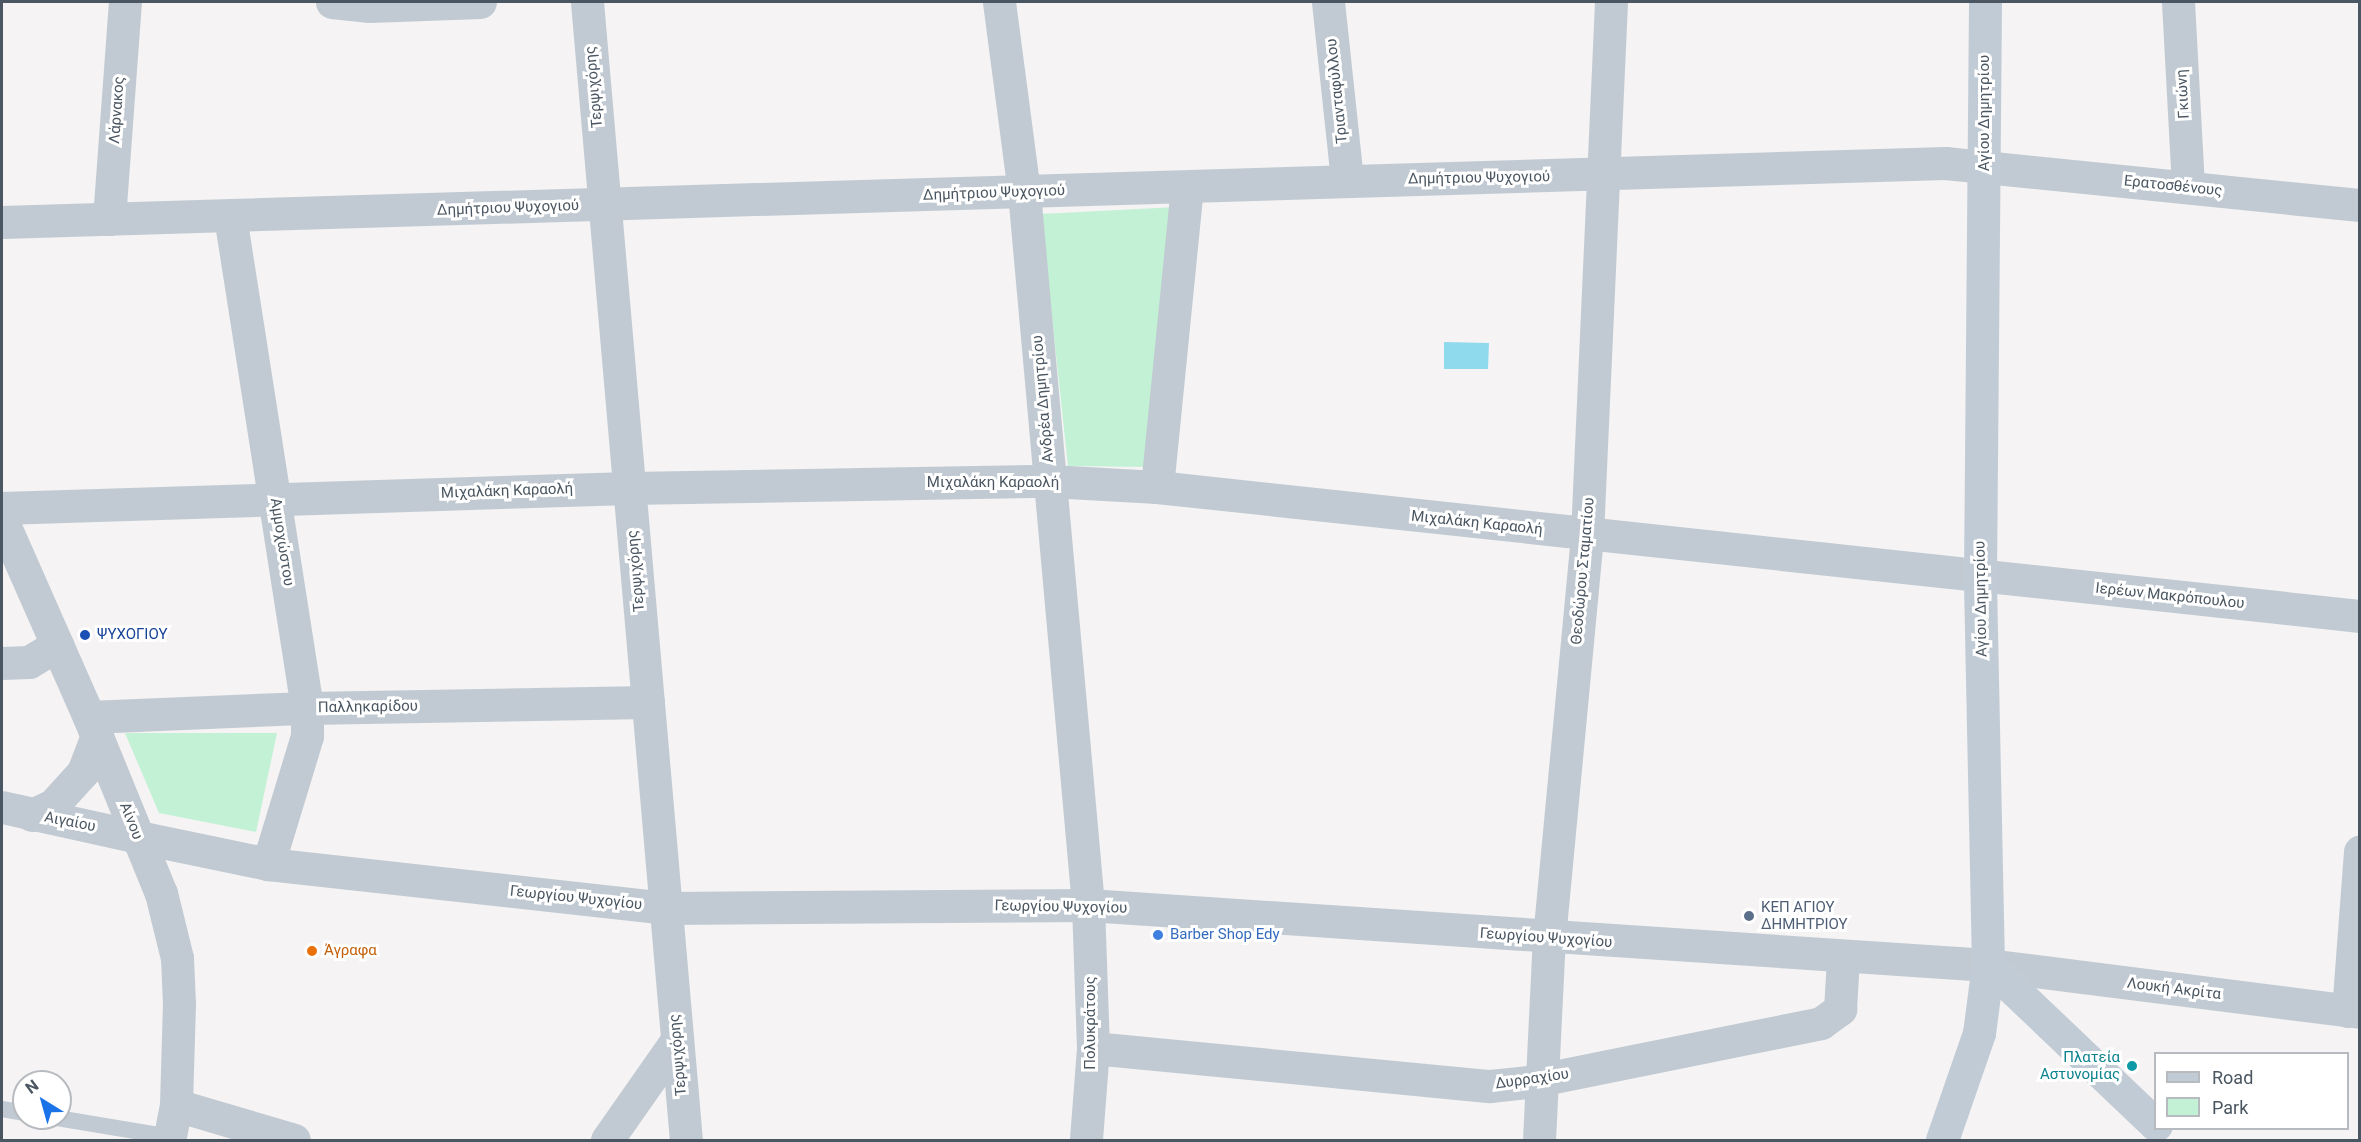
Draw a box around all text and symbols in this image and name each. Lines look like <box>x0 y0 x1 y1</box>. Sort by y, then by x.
street label: Τριανταφύλλου <box>1323 38 1351 144</box>
street label: Τερψιχόρης <box>581 45 607 129</box>
street label: Αγίου Δημητρίου <box>1976 55 1994 171</box>
street label: Γκιώνη <box>2173 69 2193 119</box>
street label: Λάρνακος <box>106 76 128 144</box>
street label: Δημήτριου Ψυχογιού <box>1408 168 1550 188</box>
street label: Ερατοσθένους <box>2123 172 2223 200</box>
street label: Δημήτριου Ψυχογιού <box>923 182 1065 204</box>
street label: Δημήτριου Ψυχογιού <box>437 197 579 219</box>
street label: Ανδρέα Δημητρίου <box>1028 334 1058 464</box>
street label: Μιχαλάκη Καραολή <box>927 474 1059 492</box>
street label: Μιχαλάκη Καραολή <box>441 480 573 502</box>
street label: Αμμοχώστου <box>266 497 298 587</box>
street label: Θεοδώρου Σταματίου <box>1568 497 1598 645</box>
street label: Μιχαλάκη Καραολή <box>1410 507 1544 539</box>
street label: Τερψιχόρης <box>623 529 649 613</box>
street label: Αγίου Δημητρίου <box>1971 541 1991 657</box>
street label: Ιερέων Μακρόπουλου <box>2095 579 2245 613</box>
place label: ΨΥΧΟΓΙΟΥ <box>97 626 167 644</box>
marker: ΨΥΧΟΓΙΟΥ <box>78 628 92 642</box>
street label: Παλληκαρίδου <box>318 697 418 717</box>
street label: Αίνου <box>115 800 147 842</box>
street label: Αιγαίου <box>43 808 97 836</box>
street label: Γεωργίου Ψυχογίου <box>509 882 643 914</box>
street label: Γεωργίου Ψυχογίου <box>994 897 1128 917</box>
place label: ΚΕΠ ΑΓΙΟΥ ΔΗΜΗΤΡΙΟΥ <box>1761 898 1848 933</box>
marker: ΚΕΠ ΑΓΙΟΥ ΔΗΜΗΤΡΙΟΥ <box>1742 909 1756 923</box>
street label: Γεωργίου Ψυχογίου <box>1479 924 1613 952</box>
place label: Barber Shop Edy <box>1170 926 1280 944</box>
marker: Barber Shop Edy <box>1151 928 1165 942</box>
place label: Άγραφα <box>324 942 377 960</box>
marker: Άγραφα <box>305 944 319 958</box>
street label: Λουκή Ακρίτα <box>2126 974 2222 1004</box>
street label: Πολυκράτους <box>1082 976 1100 1070</box>
street label: Τερψιχόρης <box>665 1013 691 1097</box>
place label: Πλατεία Αστυνομίας <box>2040 1048 2120 1083</box>
legend <box>2154 1052 2349 1130</box>
marker: Πλατεία Αστυνομίας <box>2125 1059 2139 1073</box>
street label: Δυρραχίου <box>1494 1065 1570 1093</box>
text: Road <box>2212 1067 2253 1088</box>
north arrow <box>12 1070 72 1130</box>
text: N <box>22 1076 42 1098</box>
text: Park <box>2212 1097 2248 1118</box>

